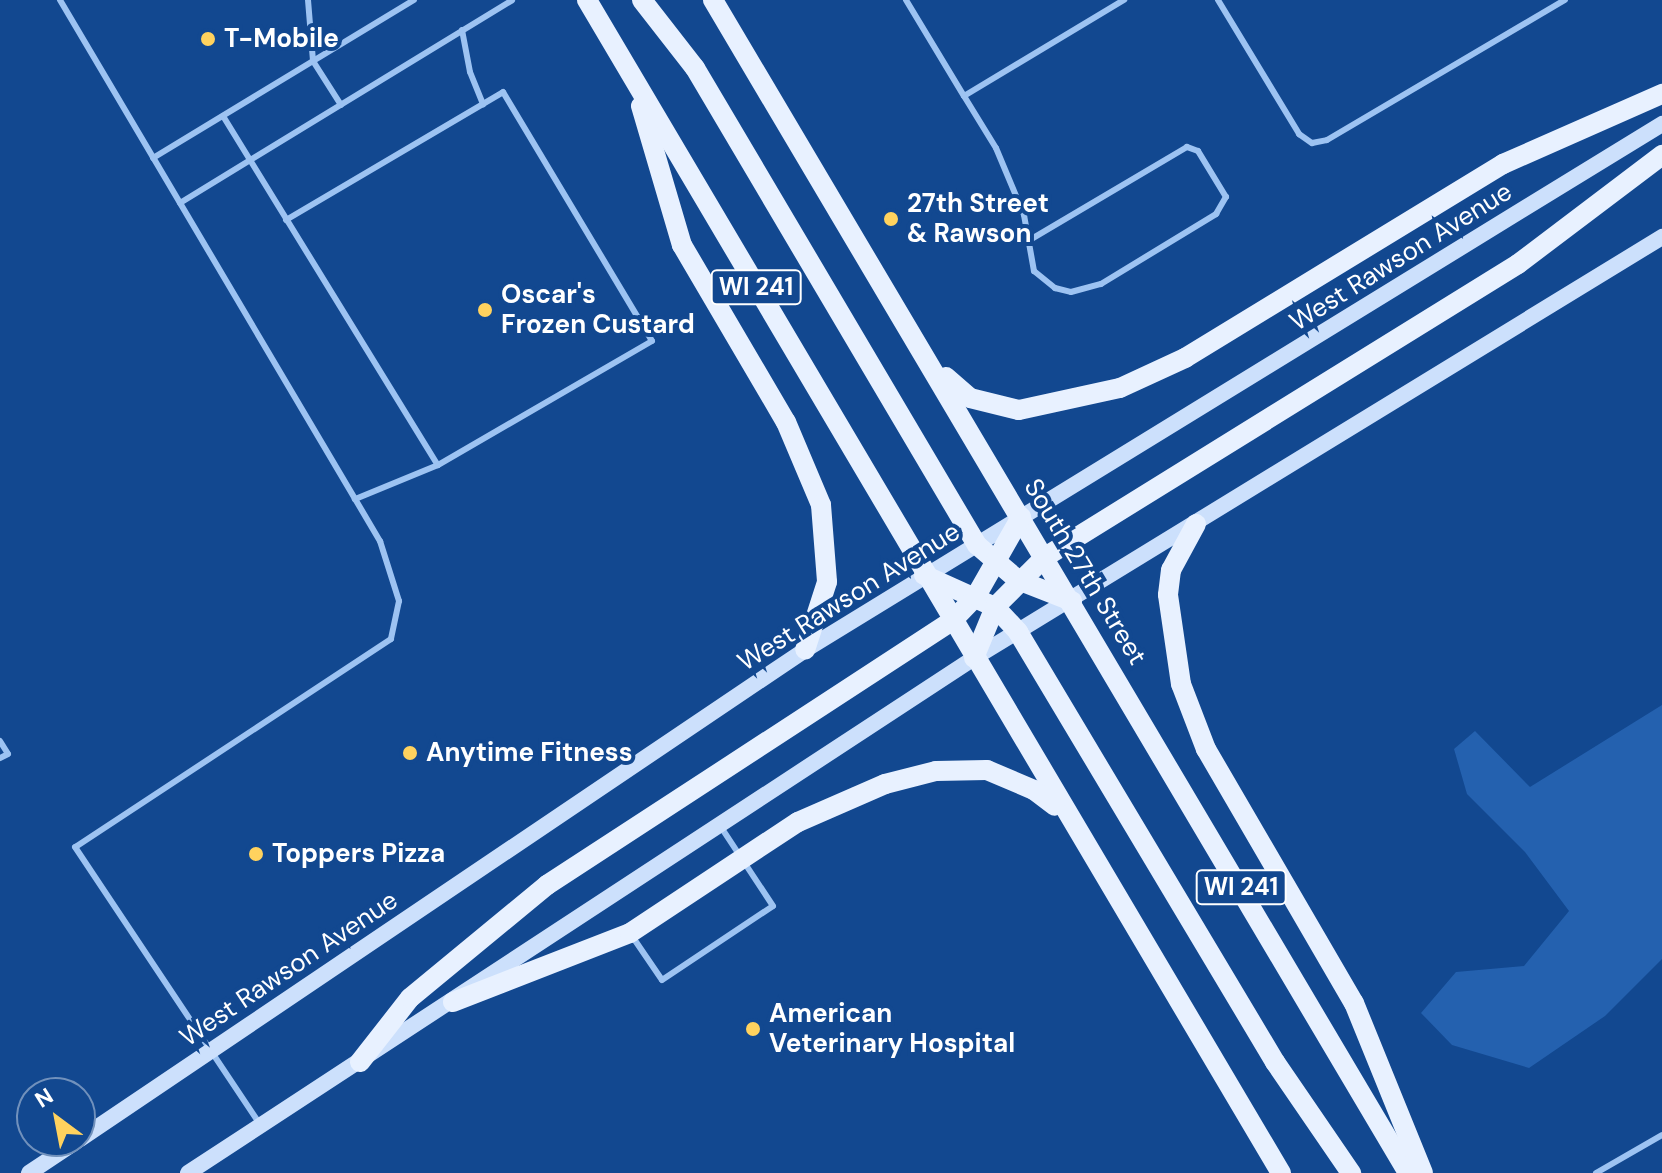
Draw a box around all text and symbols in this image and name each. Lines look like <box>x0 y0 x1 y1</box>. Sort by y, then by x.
place label: T-Mobile <box>224 23 339 55</box>
marker: T-Mobile <box>199 30 217 48</box>
street label: West Rawson Avenue <box>1284 176 1518 338</box>
place label: 27th Street & Rawson <box>907 188 1049 250</box>
marker: 27th Street & Rawson <box>882 210 900 228</box>
road number: WI 241 <box>710 267 802 307</box>
place label: Oscar's Frozen Custard <box>501 279 695 340</box>
marker: Oscar's Frozen Custard <box>476 301 494 319</box>
street label: South 27th Street <box>1017 473 1153 671</box>
street label: West Rawson Avenue <box>732 516 966 678</box>
place label: Anytime Fitness <box>426 737 633 769</box>
marker: Anytime Fitness <box>401 744 419 762</box>
place label: Toppers Pizza <box>272 838 445 870</box>
marker: Toppers Pizza <box>247 845 265 863</box>
road number: WI 241 <box>1195 867 1287 907</box>
street label: West Rawson Avenue <box>174 885 404 1053</box>
place label: American Veterinary Hospital <box>769 998 1015 1060</box>
marker: American Veterinary Hospital <box>744 1020 762 1038</box>
north arrow <box>16 1077 96 1157</box>
text: N <box>30 1081 59 1114</box>

